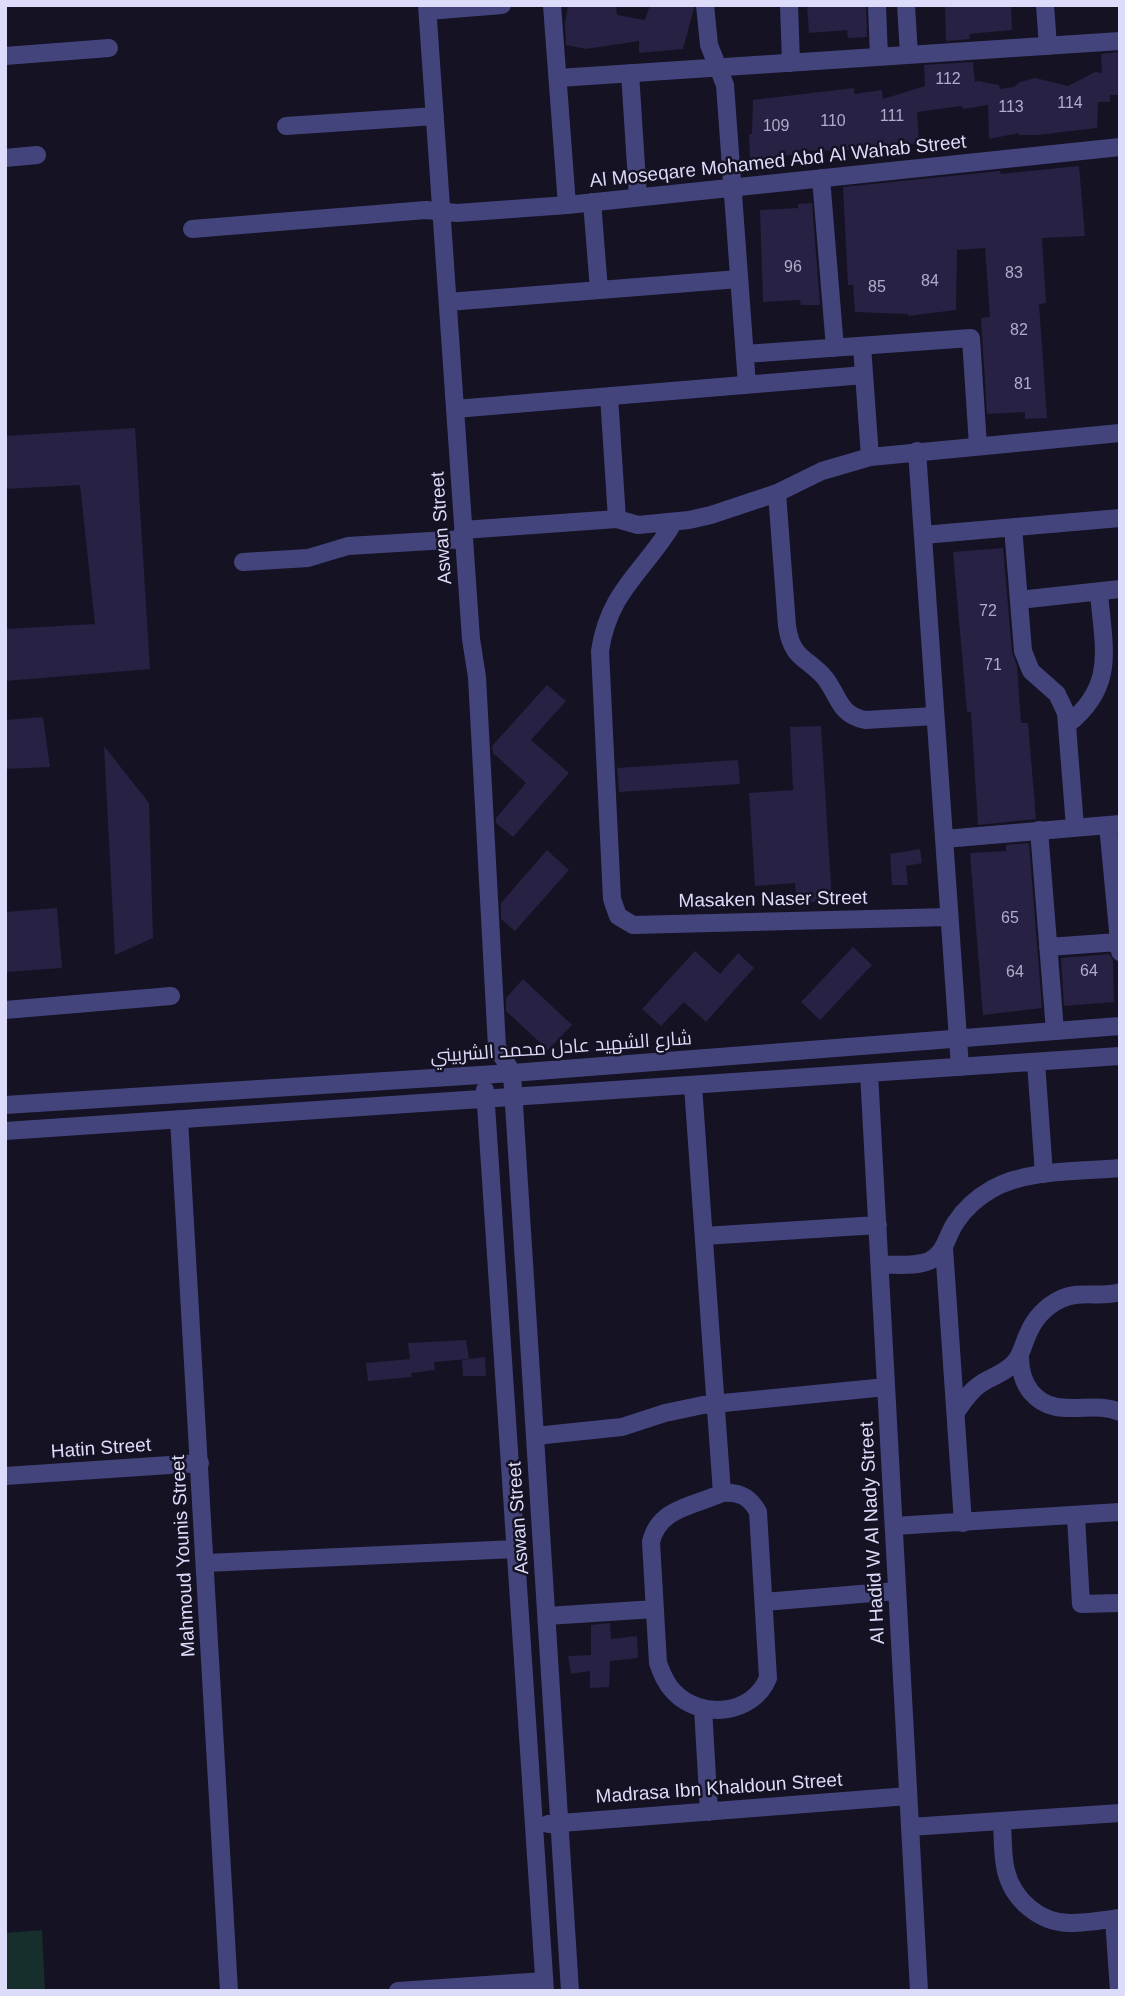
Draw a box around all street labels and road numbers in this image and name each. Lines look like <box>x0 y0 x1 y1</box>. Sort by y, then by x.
street label: Al Moseqare Mohamed Abd Al Wahab Street <box>589 131 967 193</box>
street label: Aswan Street <box>427 471 457 585</box>
street label: Masaken Naser Street <box>678 887 868 913</box>
street label: شارع الشهيد عادل محمد الشربيني <box>430 1027 692 1069</box>
street label: Al Hadid W Al Nady Street <box>856 1421 890 1645</box>
street label: Hatin Street <box>50 1434 152 1464</box>
street label: Mahmoud Younis Street <box>167 1454 201 1658</box>
street label: Aswan Street <box>504 1461 534 1575</box>
street label: Madrasa Ibn Khaldoun Street <box>595 1769 843 1809</box>

